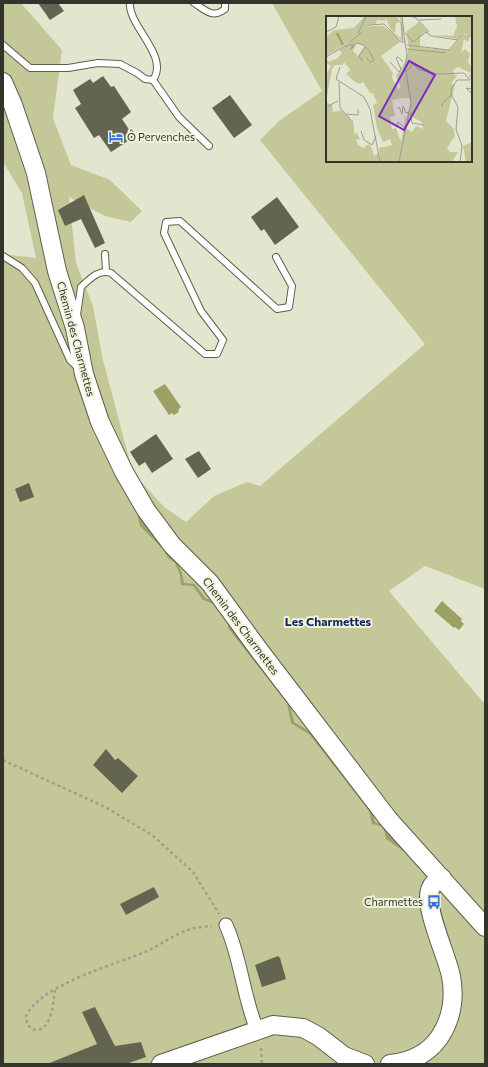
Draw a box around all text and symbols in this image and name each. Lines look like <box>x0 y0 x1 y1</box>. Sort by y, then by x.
inset map <box>326 16 472 162</box>
hotel icon: Ô Pervenches <box>108 129 124 145</box>
place label: Ô Pervenches <box>127 129 195 143</box>
street label: Chemin des Charmettes <box>55 280 98 398</box>
street label: Chemin des Charmettes <box>200 574 282 677</box>
district label: Les Charmettes <box>285 614 372 628</box>
bus stop icon: Charmettes <box>426 894 442 910</box>
place label: Charmettes <box>364 895 423 908</box>

